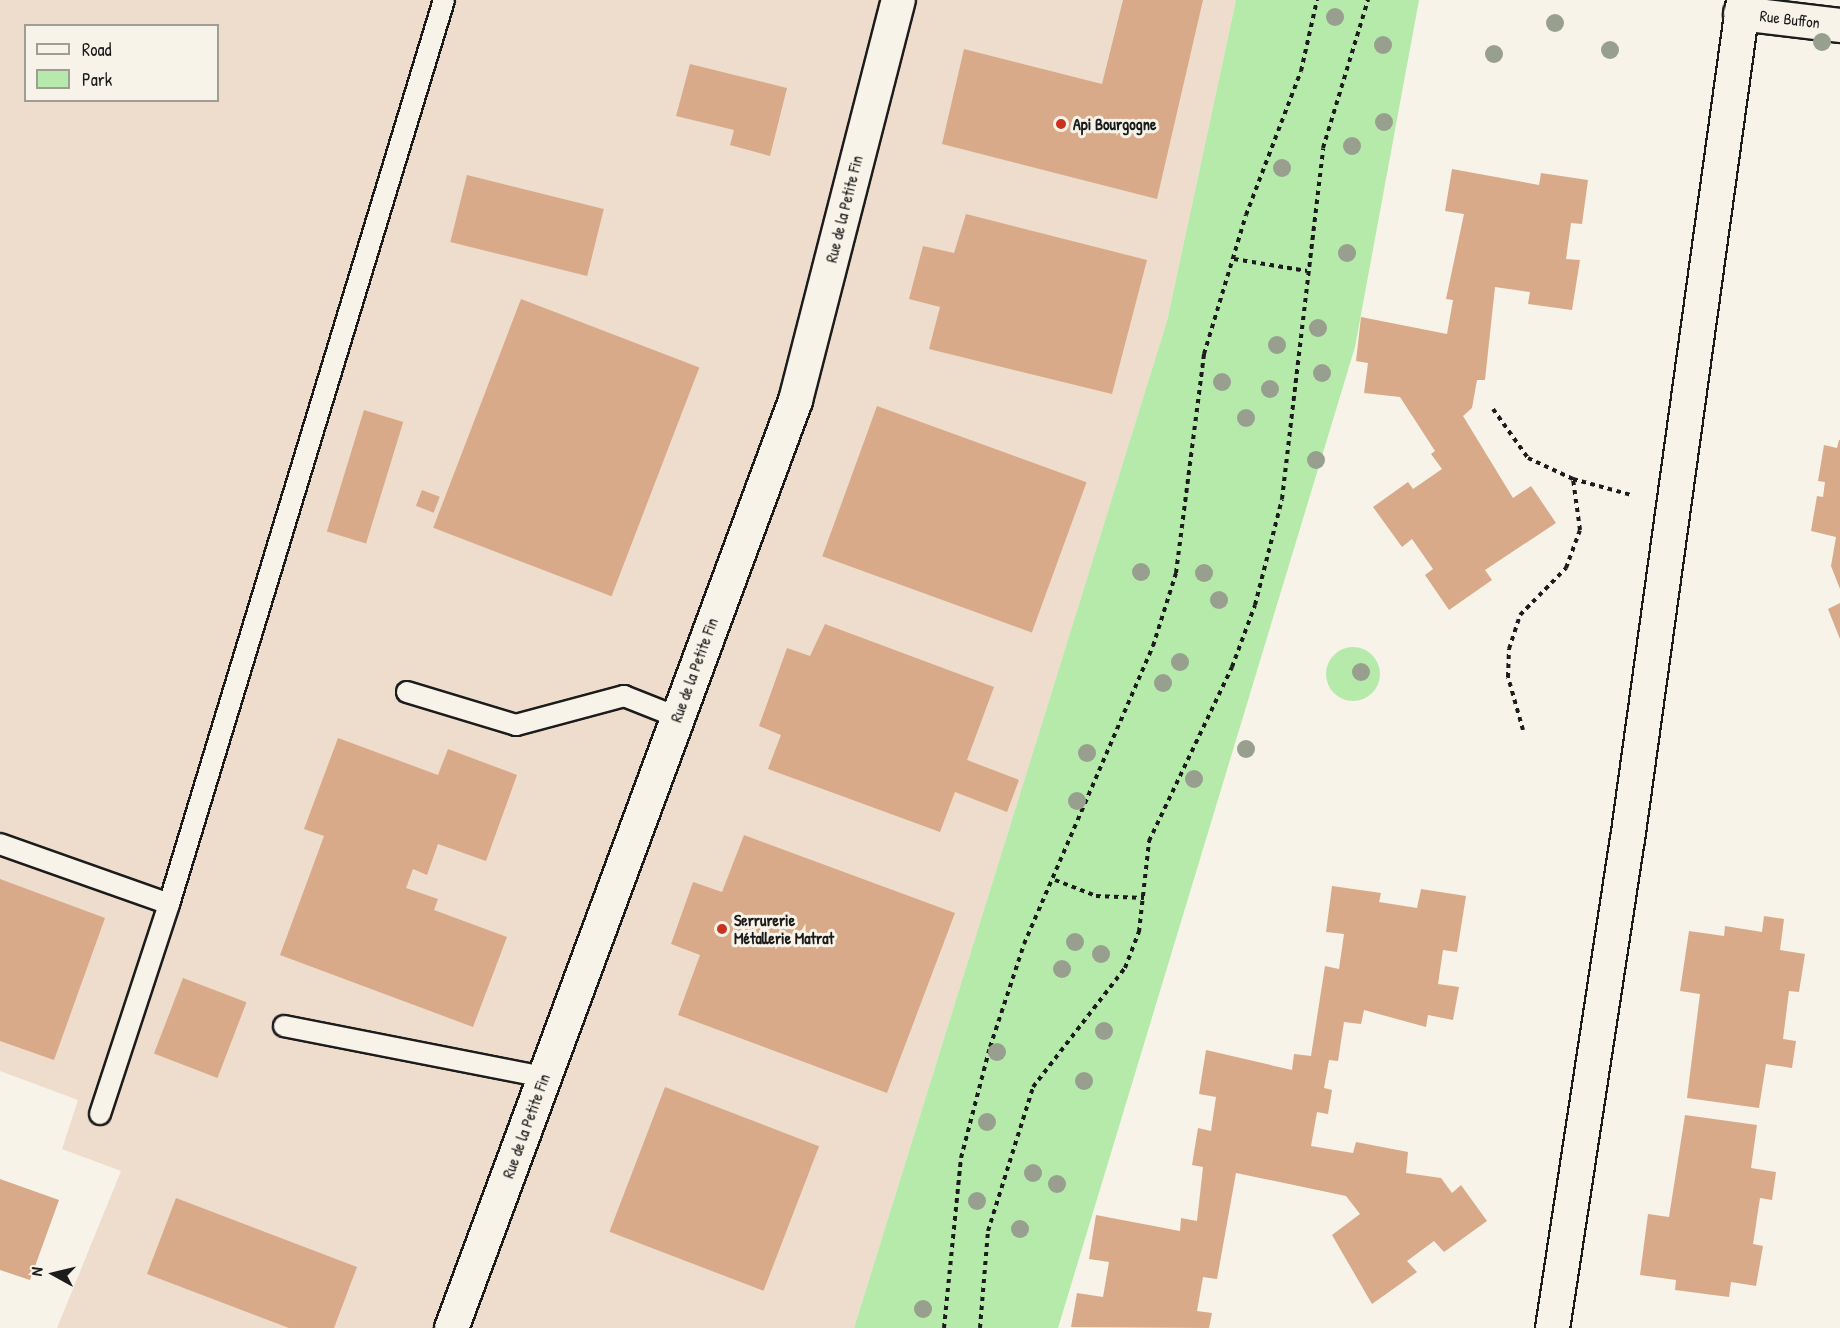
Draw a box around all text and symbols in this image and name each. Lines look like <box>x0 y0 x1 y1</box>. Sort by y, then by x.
street label: Rue Buffon <box>1759 6 1821 32</box>
legend <box>24 24 219 102</box>
text: Road <box>82 37 112 62</box>
text: Park <box>82 67 112 92</box>
place label: Api Bourgogne <box>1073 114 1156 134</box>
marker: Api Bourgogne <box>1054 117 1068 131</box>
street label: Rue de la Petite Fin <box>821 153 867 265</box>
street label: Rue de la Petite Fin <box>666 615 722 725</box>
place label: Serrurerie Métallerie Matrat <box>734 910 834 948</box>
marker: Serrurerie Métallerie Matrat <box>715 922 729 936</box>
street label: Rue de la Petite Fin <box>498 1071 554 1181</box>
north arrow <box>24 1244 84 1304</box>
text: N <box>25 1266 48 1277</box>

